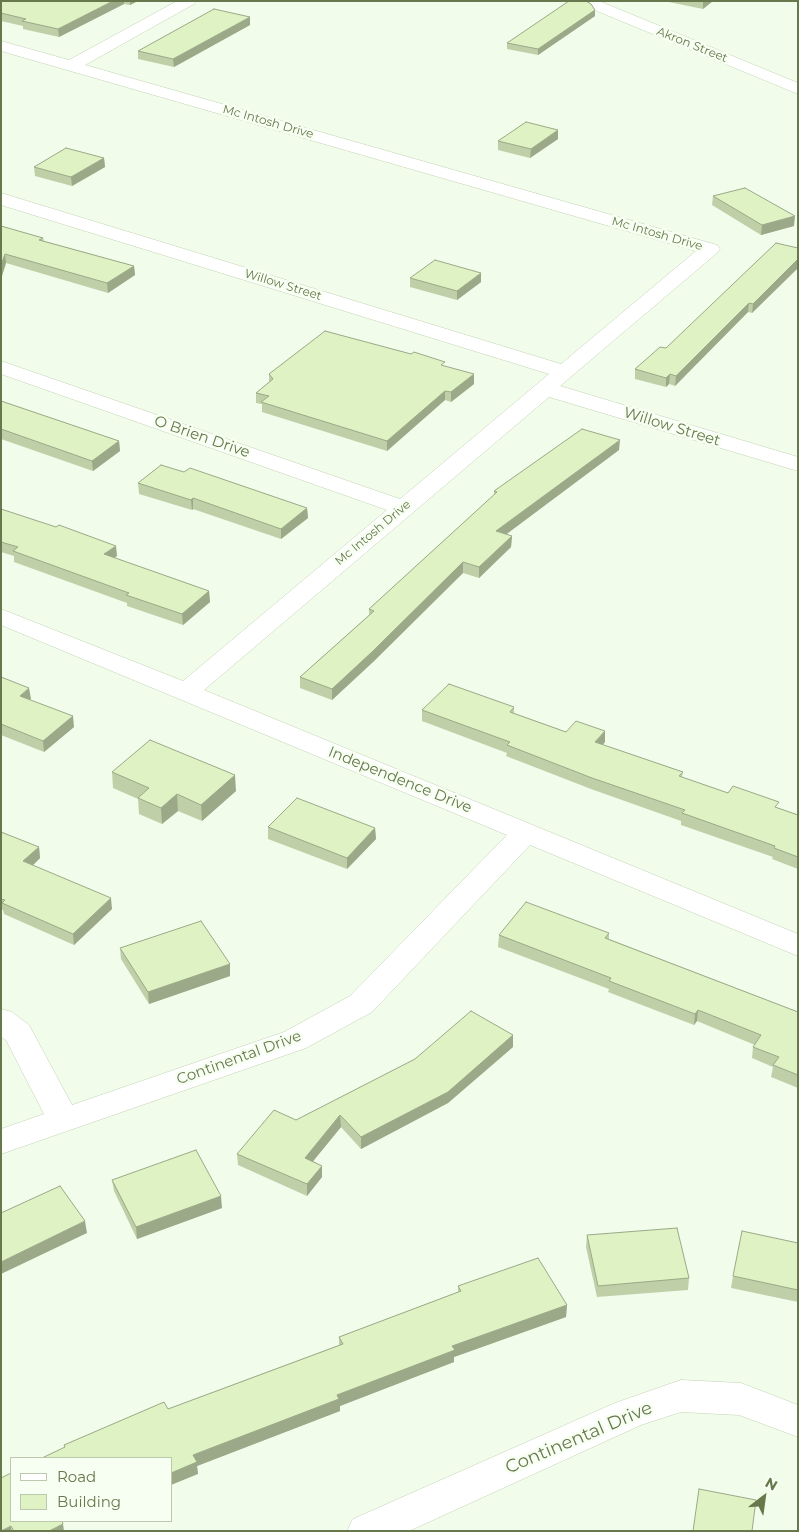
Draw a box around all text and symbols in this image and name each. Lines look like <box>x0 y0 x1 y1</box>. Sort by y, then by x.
street label: Akron Street <box>654 24 730 66</box>
street label: Mc Intosh Drive <box>221 102 315 142</box>
street label: Mc Intosh Drive <box>610 214 704 254</box>
street label: Willow Street <box>243 266 323 304</box>
street label: Willow Street <box>621 404 723 450</box>
street label: O Brien Drive <box>152 412 252 462</box>
street label: Mc Intosh Drive <box>332 497 414 569</box>
street label: Independence Drive <box>326 743 474 817</box>
street label: Continental Drive <box>174 1027 304 1089</box>
street label: Continental Drive <box>502 1397 656 1479</box>
legend <box>10 1457 172 1522</box>
text: Road <box>57 1467 96 1486</box>
north arrow <box>739 1472 789 1522</box>
text: N <box>762 1473 781 1495</box>
text: Building <box>57 1492 121 1511</box>

